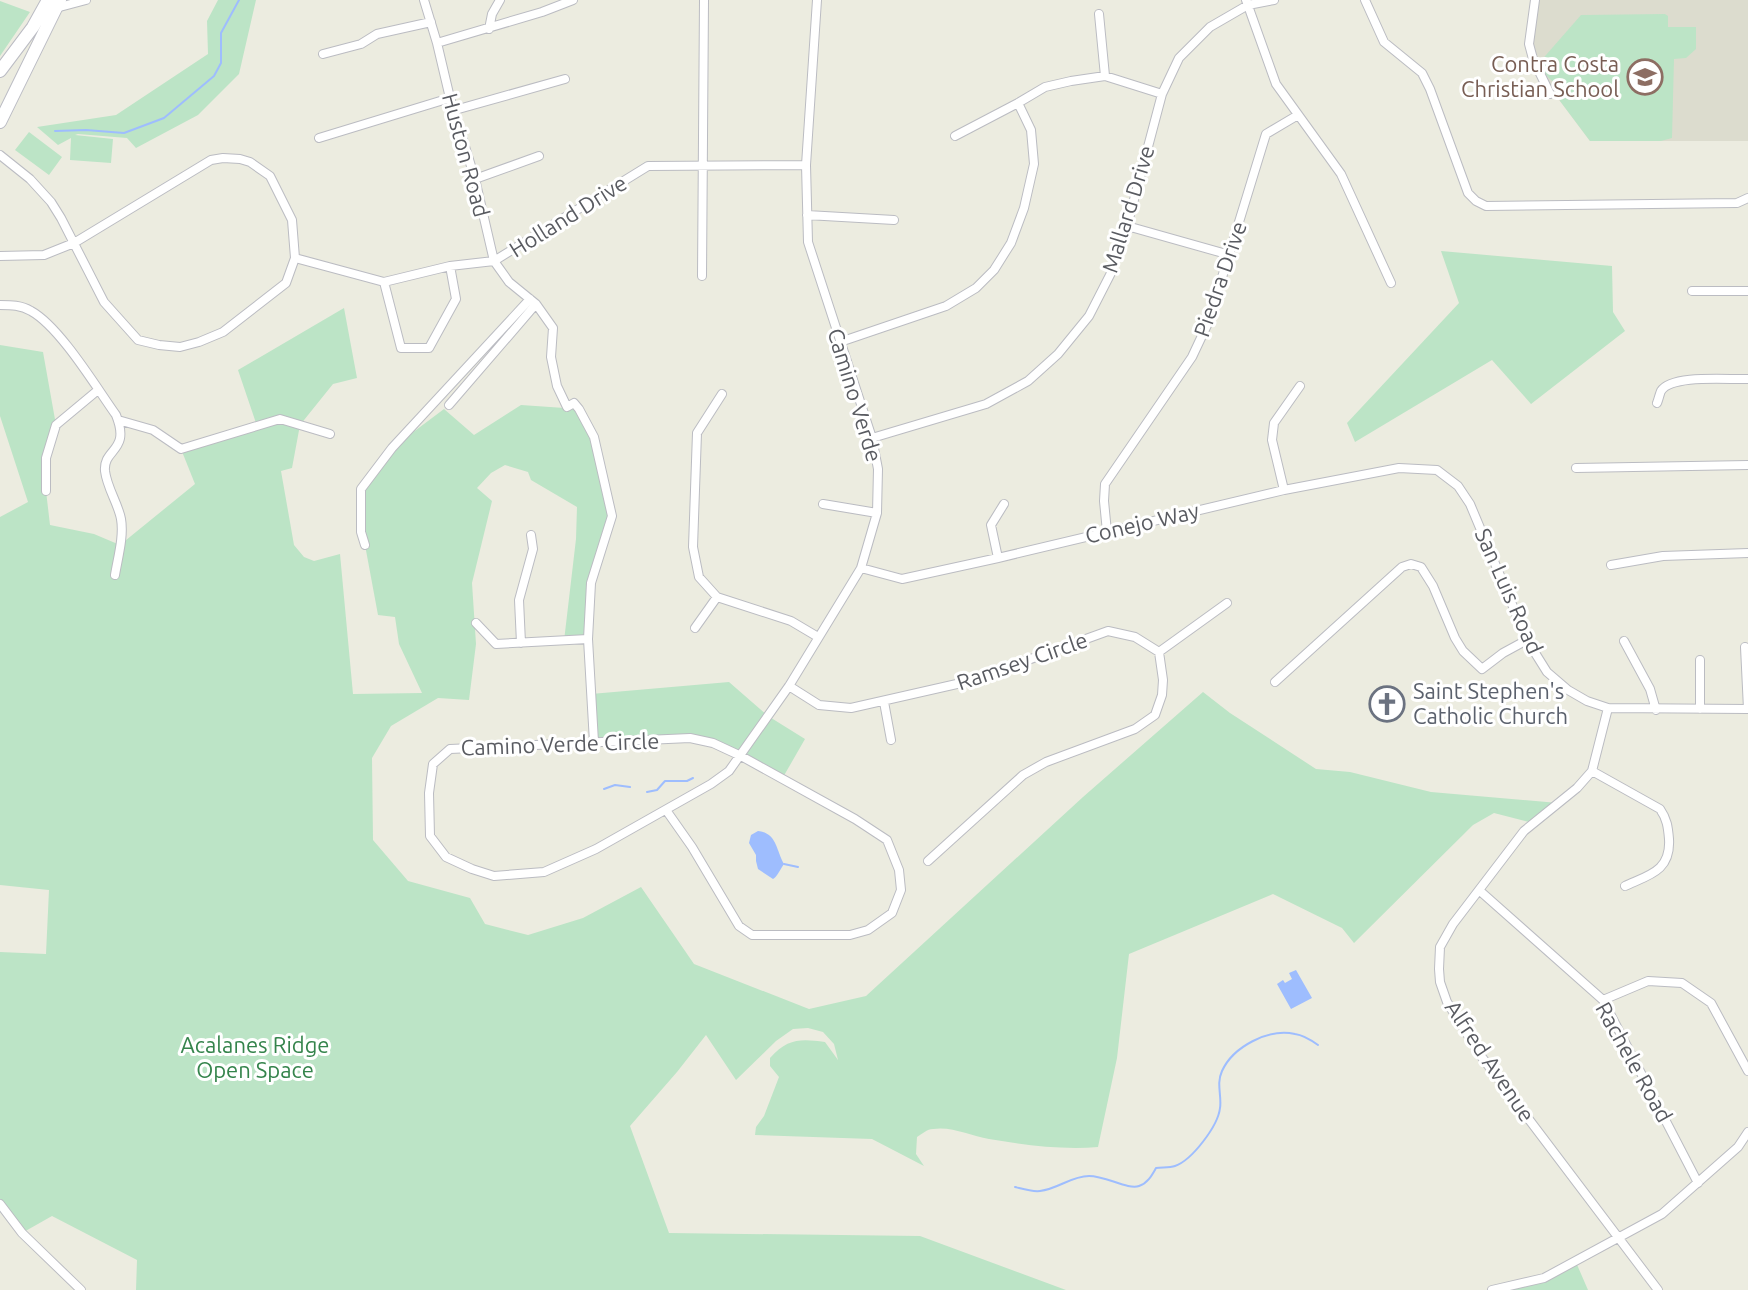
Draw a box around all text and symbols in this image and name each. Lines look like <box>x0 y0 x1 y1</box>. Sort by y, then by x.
place label: Contra Costa Christian School <box>1461 51 1619 101</box>
school or university icon: Contra Costa Christian School <box>1626 58 1664 96</box>
street label: Huston Road <box>438 90 495 220</box>
street label: Mallard Drive <box>1096 142 1159 275</box>
street label: Holland Drive <box>504 170 631 262</box>
street label: Piedra Drive <box>1188 218 1251 340</box>
street label: Camino Verde <box>823 325 888 465</box>
street label: Conejo Way <box>1083 497 1202 548</box>
street label: San Luis Road <box>1471 524 1548 657</box>
street label: Ramsey Circle <box>953 626 1090 695</box>
place label: Saint Stephen's Catholic Church <box>1413 678 1568 728</box>
church icon: Saint Stephen's Catholic Church <box>1368 685 1406 723</box>
street label: Camino Verde Circle <box>460 728 660 759</box>
street label: Alfred Avenue <box>1441 995 1540 1126</box>
street label: Rachele Road <box>1591 997 1678 1126</box>
park label: Acalanes Ridge Open Space <box>181 1032 329 1082</box>

